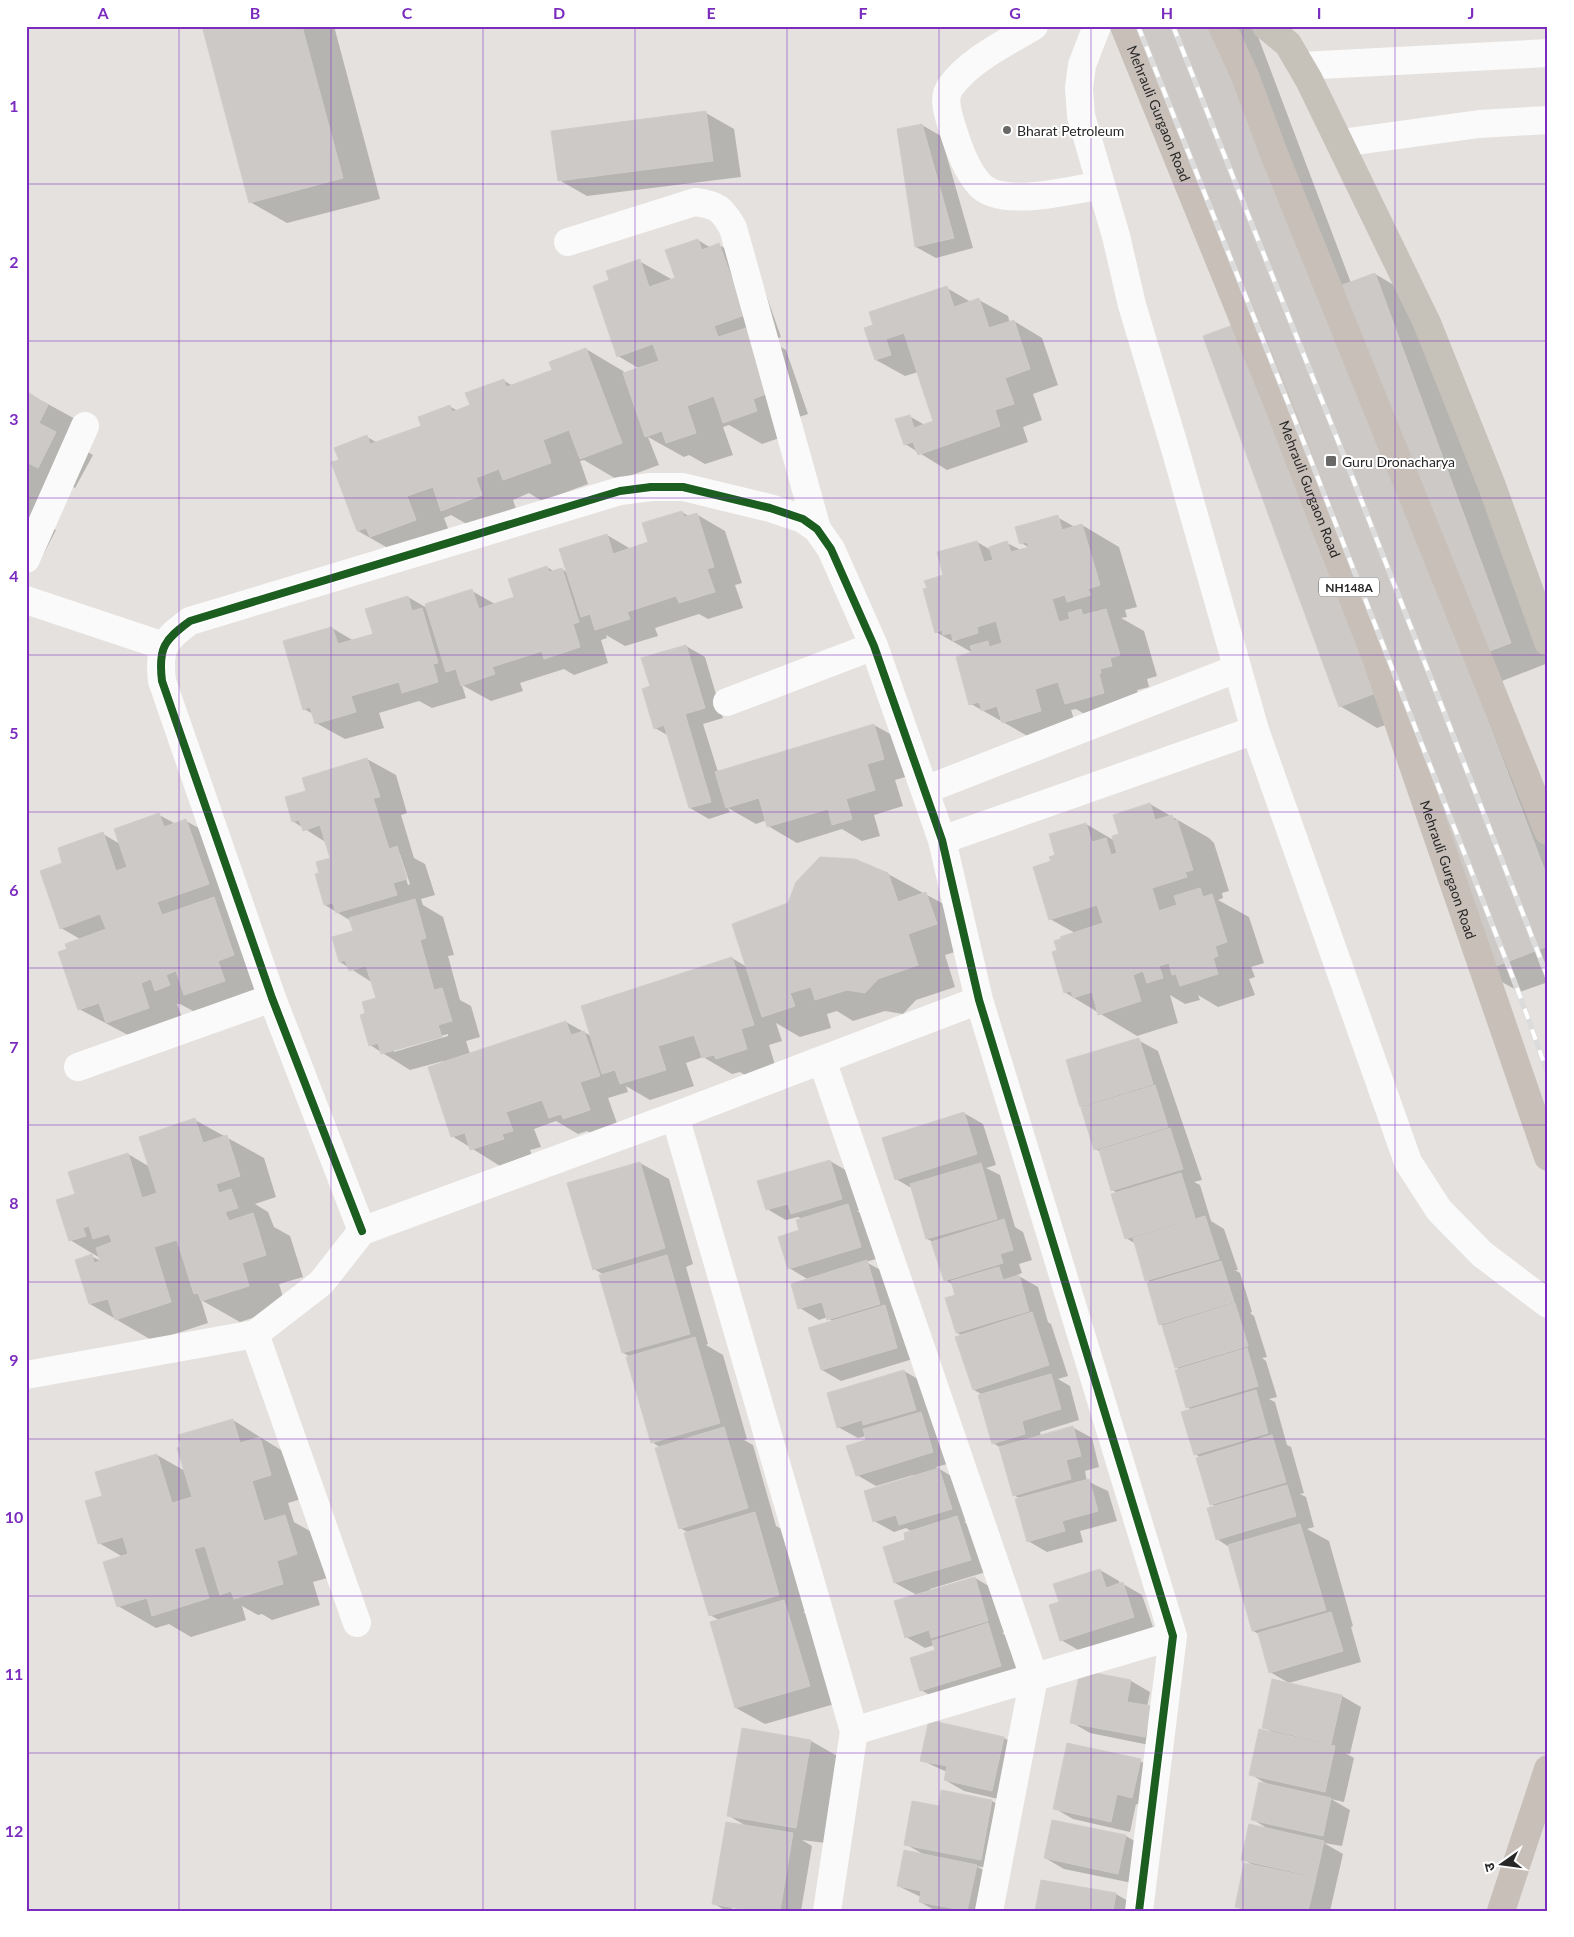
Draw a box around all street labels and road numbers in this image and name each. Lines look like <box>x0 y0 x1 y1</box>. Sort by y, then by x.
street label: Mehrauli Gurgaon Road <box>1124 42 1195 184</box>
street label: Mehrauli Gurgaon Road <box>1276 418 1345 560</box>
road number: NH148A <box>1319 578 1379 596</box>
street label: Mehrauli Gurgaon Road <box>1417 798 1481 941</box>

